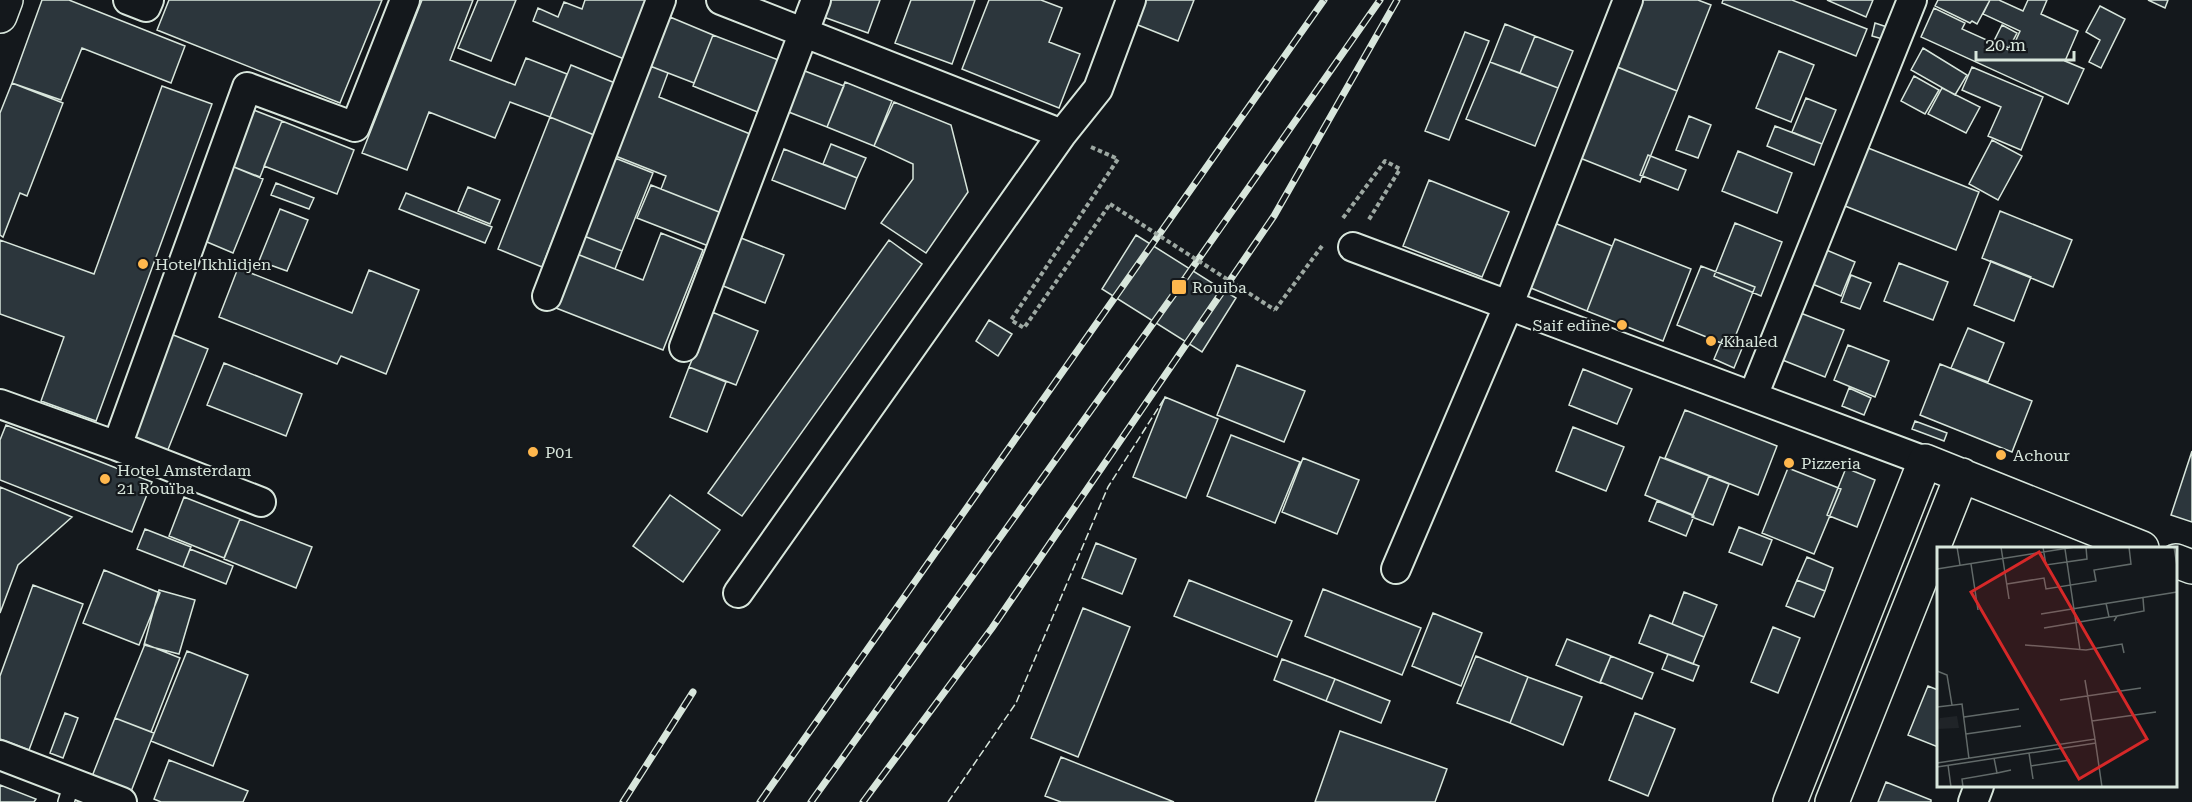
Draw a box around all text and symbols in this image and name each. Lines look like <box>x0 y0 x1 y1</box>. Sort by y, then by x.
scale bar <box>1976 24 2074 62</box>
text: 20 m <box>1985 34 2026 55</box>
place label: Hotel Ikhlidjen <box>155 255 271 274</box>
marker: Hotel Ikhlidjen <box>136 257 150 271</box>
marker: Rouiba <box>1170 278 1188 296</box>
place label: Rouiba <box>1192 278 1247 297</box>
place label: Saif edine <box>1533 316 1610 335</box>
marker: Saif edine <box>1615 318 1629 332</box>
place label: Khaled <box>1723 332 1778 351</box>
marker: Khaled <box>1704 334 1718 348</box>
place label: P01 <box>545 443 573 462</box>
marker: P01 <box>526 445 540 459</box>
place label: Achour <box>2013 446 2070 465</box>
marker: Achour <box>1994 448 2008 462</box>
place label: Pizzeria <box>1801 454 1861 473</box>
marker: Pizzeria <box>1782 456 1796 470</box>
place label: Hotel Amsterdam 21 Rouïba <box>117 461 252 498</box>
marker: Hotel Amsterdam 21 Rouïba <box>98 472 112 486</box>
inset map <box>1937 547 2177 787</box>

